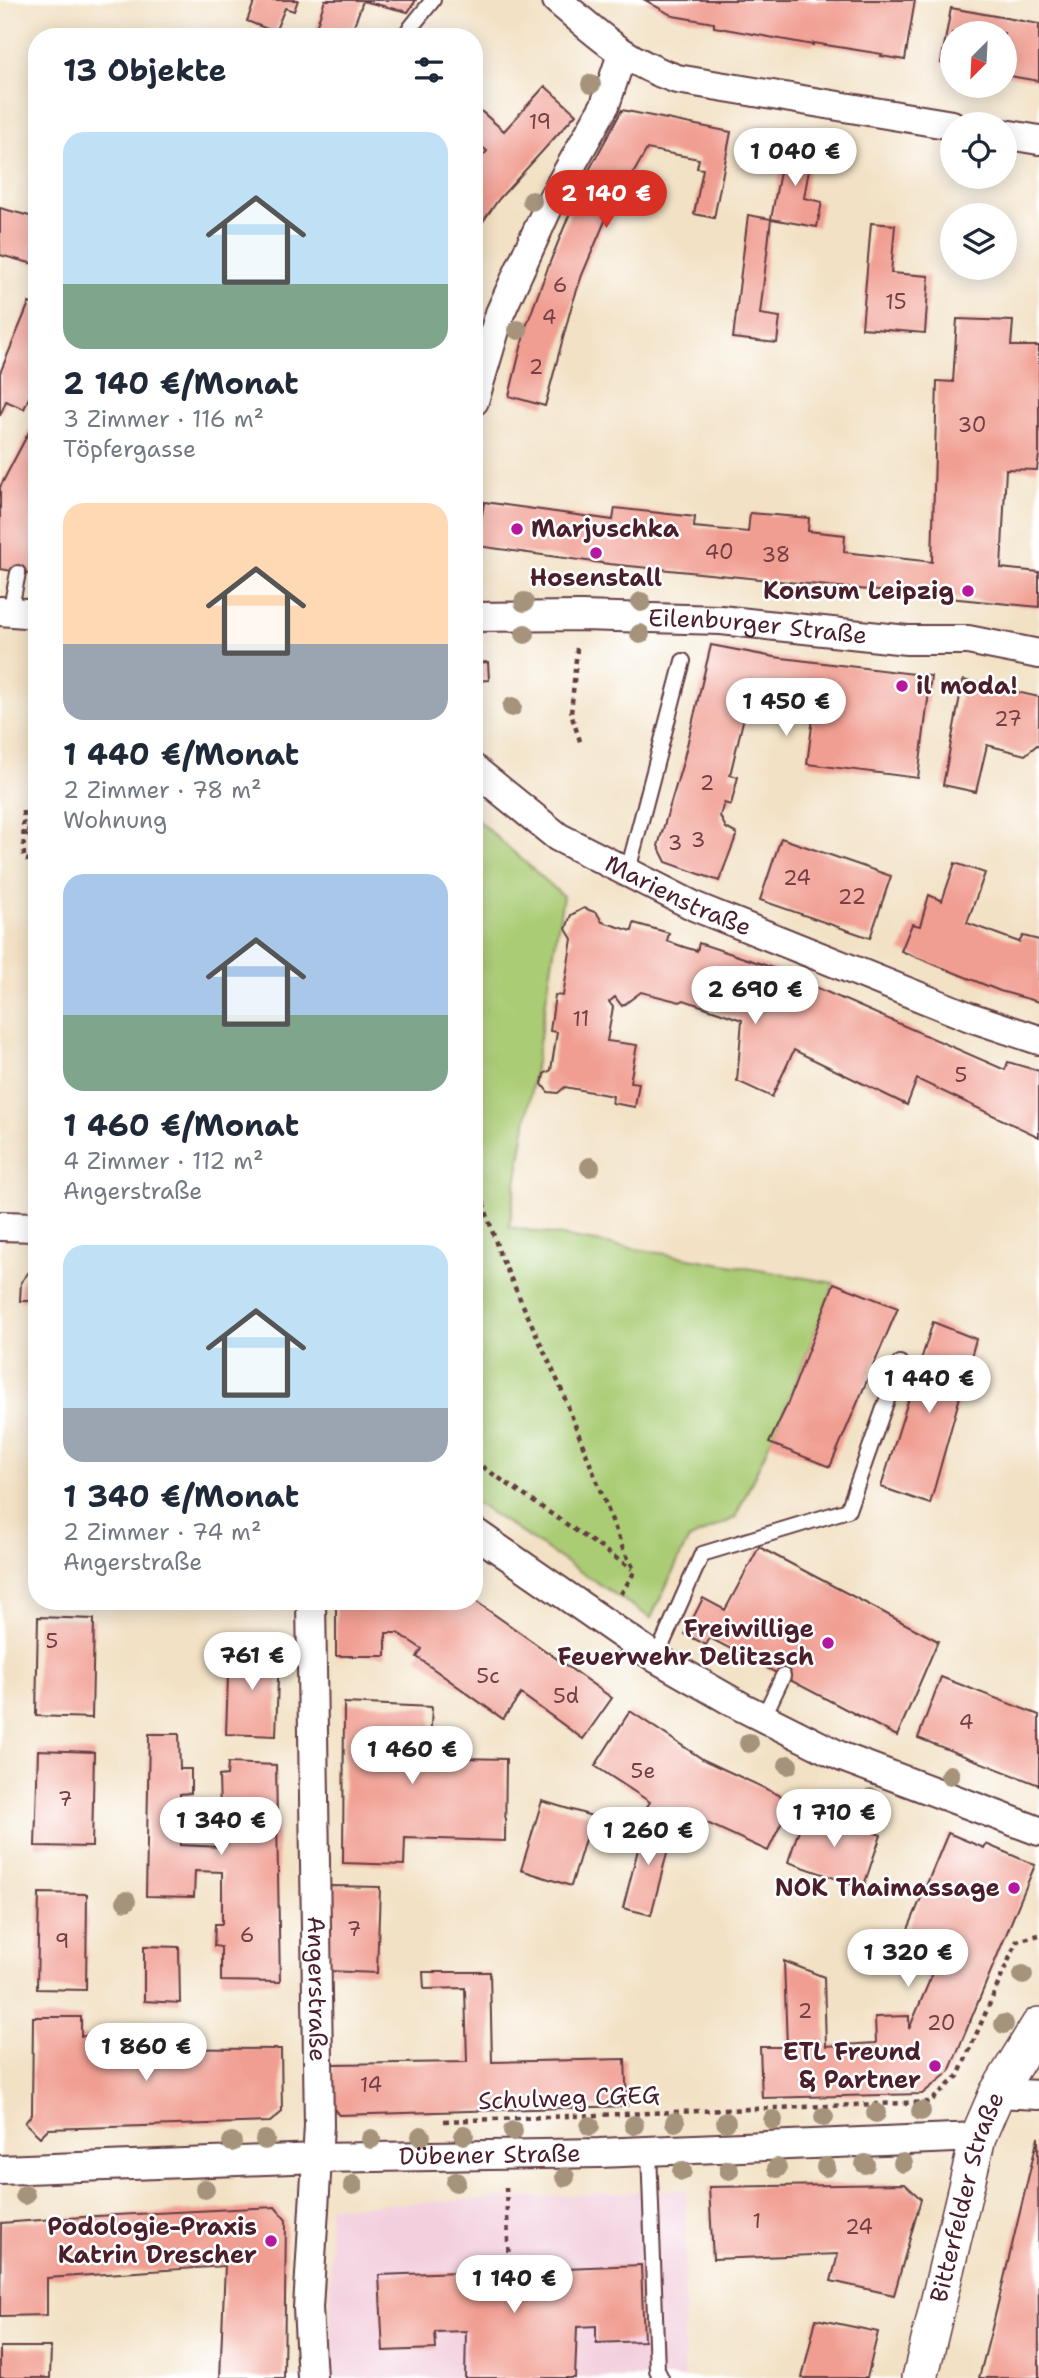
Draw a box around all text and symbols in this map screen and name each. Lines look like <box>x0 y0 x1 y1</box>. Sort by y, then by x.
north arrow <box>940 21 1017 98</box>
map controls <box>940 21 1017 280</box>
text: 13 Objekte <box>63 50 226 91</box>
icon: filters <box>410 51 448 89</box>
house number: 19 <box>529 108 551 136</box>
button: locate <box>940 112 1017 189</box>
pin: 1 040 € <box>730 128 860 188</box>
text: 1 040 € <box>750 136 840 166</box>
pin: 2 140 € <box>541 170 671 230</box>
icon: home <box>193 177 319 303</box>
text: 2 140 € <box>561 178 651 208</box>
button: layers <box>940 203 1017 280</box>
house number: 6 <box>553 271 567 299</box>
house number: 15 <box>885 288 907 316</box>
house number: 4 <box>542 303 556 331</box>
house number: 2 <box>529 353 543 381</box>
text: 2 140 €/Monat <box>63 363 299 404</box>
text: 3 Zimmer · 116 m² <box>63 404 264 434</box>
house number: 30 <box>957 411 987 439</box>
text: Töpfergasse <box>63 434 196 464</box>
place label: Marjuschka <box>531 513 680 545</box>
marker: Marjuschka <box>509 521 525 537</box>
house number: 40 <box>704 538 734 566</box>
house number: 38 <box>762 541 790 569</box>
marker: Hosenstall <box>588 545 604 561</box>
icon: home <box>193 548 319 674</box>
place label: Hosenstall <box>530 562 662 594</box>
place label: Konsum Leipzig <box>763 575 954 607</box>
marker: Konsum Leipzig <box>960 583 976 599</box>
street label: Eilenburger Straße <box>648 602 869 652</box>
place label: il moda! <box>916 670 1018 702</box>
pin: 1 450 € <box>721 678 851 738</box>
marker: il moda! <box>894 678 910 694</box>
text: 1 450 € <box>742 686 830 716</box>
house number: 27 <box>994 705 1022 733</box>
text: 1 440 €/Monat <box>63 734 299 775</box>
house number: 2 <box>700 769 714 797</box>
text: 2 Zimmer · 78 m² <box>63 775 262 805</box>
text: Wohnung <box>63 805 167 835</box>
house number: 3 <box>691 826 705 854</box>
house number: 3 <box>668 829 682 857</box>
street label: Marienstraße <box>600 848 756 944</box>
house number: 24 <box>783 864 811 892</box>
house number: 22 <box>838 883 866 911</box>
icon: home <box>193 919 319 1045</box>
pin: 2 690 € <box>690 967 820 1026</box>
text: 2 690 € <box>707 974 803 1004</box>
house number: 11 <box>573 1005 589 1033</box>
house number: 5 <box>955 1061 967 1089</box>
text: 1 460 €/Monat <box>63 1105 299 1146</box>
text: 4 Zimmer · 112 m² <box>63 1146 264 1176</box>
text: Angerstraße <box>63 1176 202 1206</box>
icon: home <box>193 1290 319 1416</box>
pin: 1 440 € <box>864 1356 994 1415</box>
text: 1 440 € <box>884 1363 974 1393</box>
text: 1 340 €/Monat <box>63 1476 299 1517</box>
text: 2 Zimmer · 74 m² <box>63 1517 261 1547</box>
text: Angerstraße <box>63 1547 202 1577</box>
place label: Freiwillige Feuerwehr Delitzsch <box>558 1613 814 1673</box>
house number: 5 <box>46 1627 58 1655</box>
pin: 761 € <box>203 1632 301 1692</box>
marker: Freiwillige Feuerwehr Delitzsch <box>820 1635 836 1651</box>
text: 761 € <box>220 1640 284 1670</box>
house number: 5c <box>476 1662 500 1690</box>
house number: 5d <box>553 1682 579 1710</box>
house number: 4 <box>959 1708 973 1736</box>
pin: 1 460 € <box>347 1726 477 1786</box>
text: 1 460 € <box>367 1734 457 1764</box>
house number: 5e <box>631 1757 655 1785</box>
house number: 7 <box>58 1785 72 1813</box>
pin: 1 710 € <box>769 1790 899 1849</box>
text: 1 710 € <box>792 1797 876 1827</box>
pin: 1 340 € <box>156 1798 286 1857</box>
text: 1 340 € <box>176 1805 266 1835</box>
pin: 1 260 € <box>583 1808 713 1867</box>
text: 1 260 € <box>603 1815 693 1845</box>
place label: NOK Thaimassage <box>775 1872 1000 1904</box>
marker: NOK Thaimassage <box>1006 1880 1022 1896</box>
house number: 7 <box>347 1915 361 1943</box>
street label: Angerstraße <box>300 1916 334 2062</box>
house number: 6 <box>240 1921 254 1949</box>
house number: 9 <box>55 1927 69 1955</box>
pin: 1 320 € <box>843 1930 973 1989</box>
text: 1 320 € <box>863 1937 953 1967</box>
house number: 2 <box>798 1997 812 2025</box>
house number: 20 <box>927 2009 955 2037</box>
pin: 1 860 € <box>81 2024 211 2083</box>
text: 1 860 € <box>101 2031 191 2061</box>
place label: ETL Freund & Partner <box>783 2036 921 2096</box>
marker: ETL Freund & Partner <box>927 2058 943 2074</box>
house number: 14 <box>360 2071 382 2099</box>
street label: Schulweg CGEG <box>478 2079 660 2117</box>
street label: Bitterfelder Straße <box>923 2087 1012 2306</box>
street label: Dübener Straße <box>398 2137 581 2173</box>
house number: 1 <box>753 2207 761 2235</box>
place label: Podologie-Praxis Katrin Drescher <box>47 2211 257 2271</box>
house number: 24 <box>845 2213 873 2241</box>
marker: Podologie-Praxis Katrin Drescher <box>263 2233 279 2249</box>
pin: 1 140 € <box>449 2256 579 2315</box>
text: 1 140 € <box>472 2263 556 2293</box>

